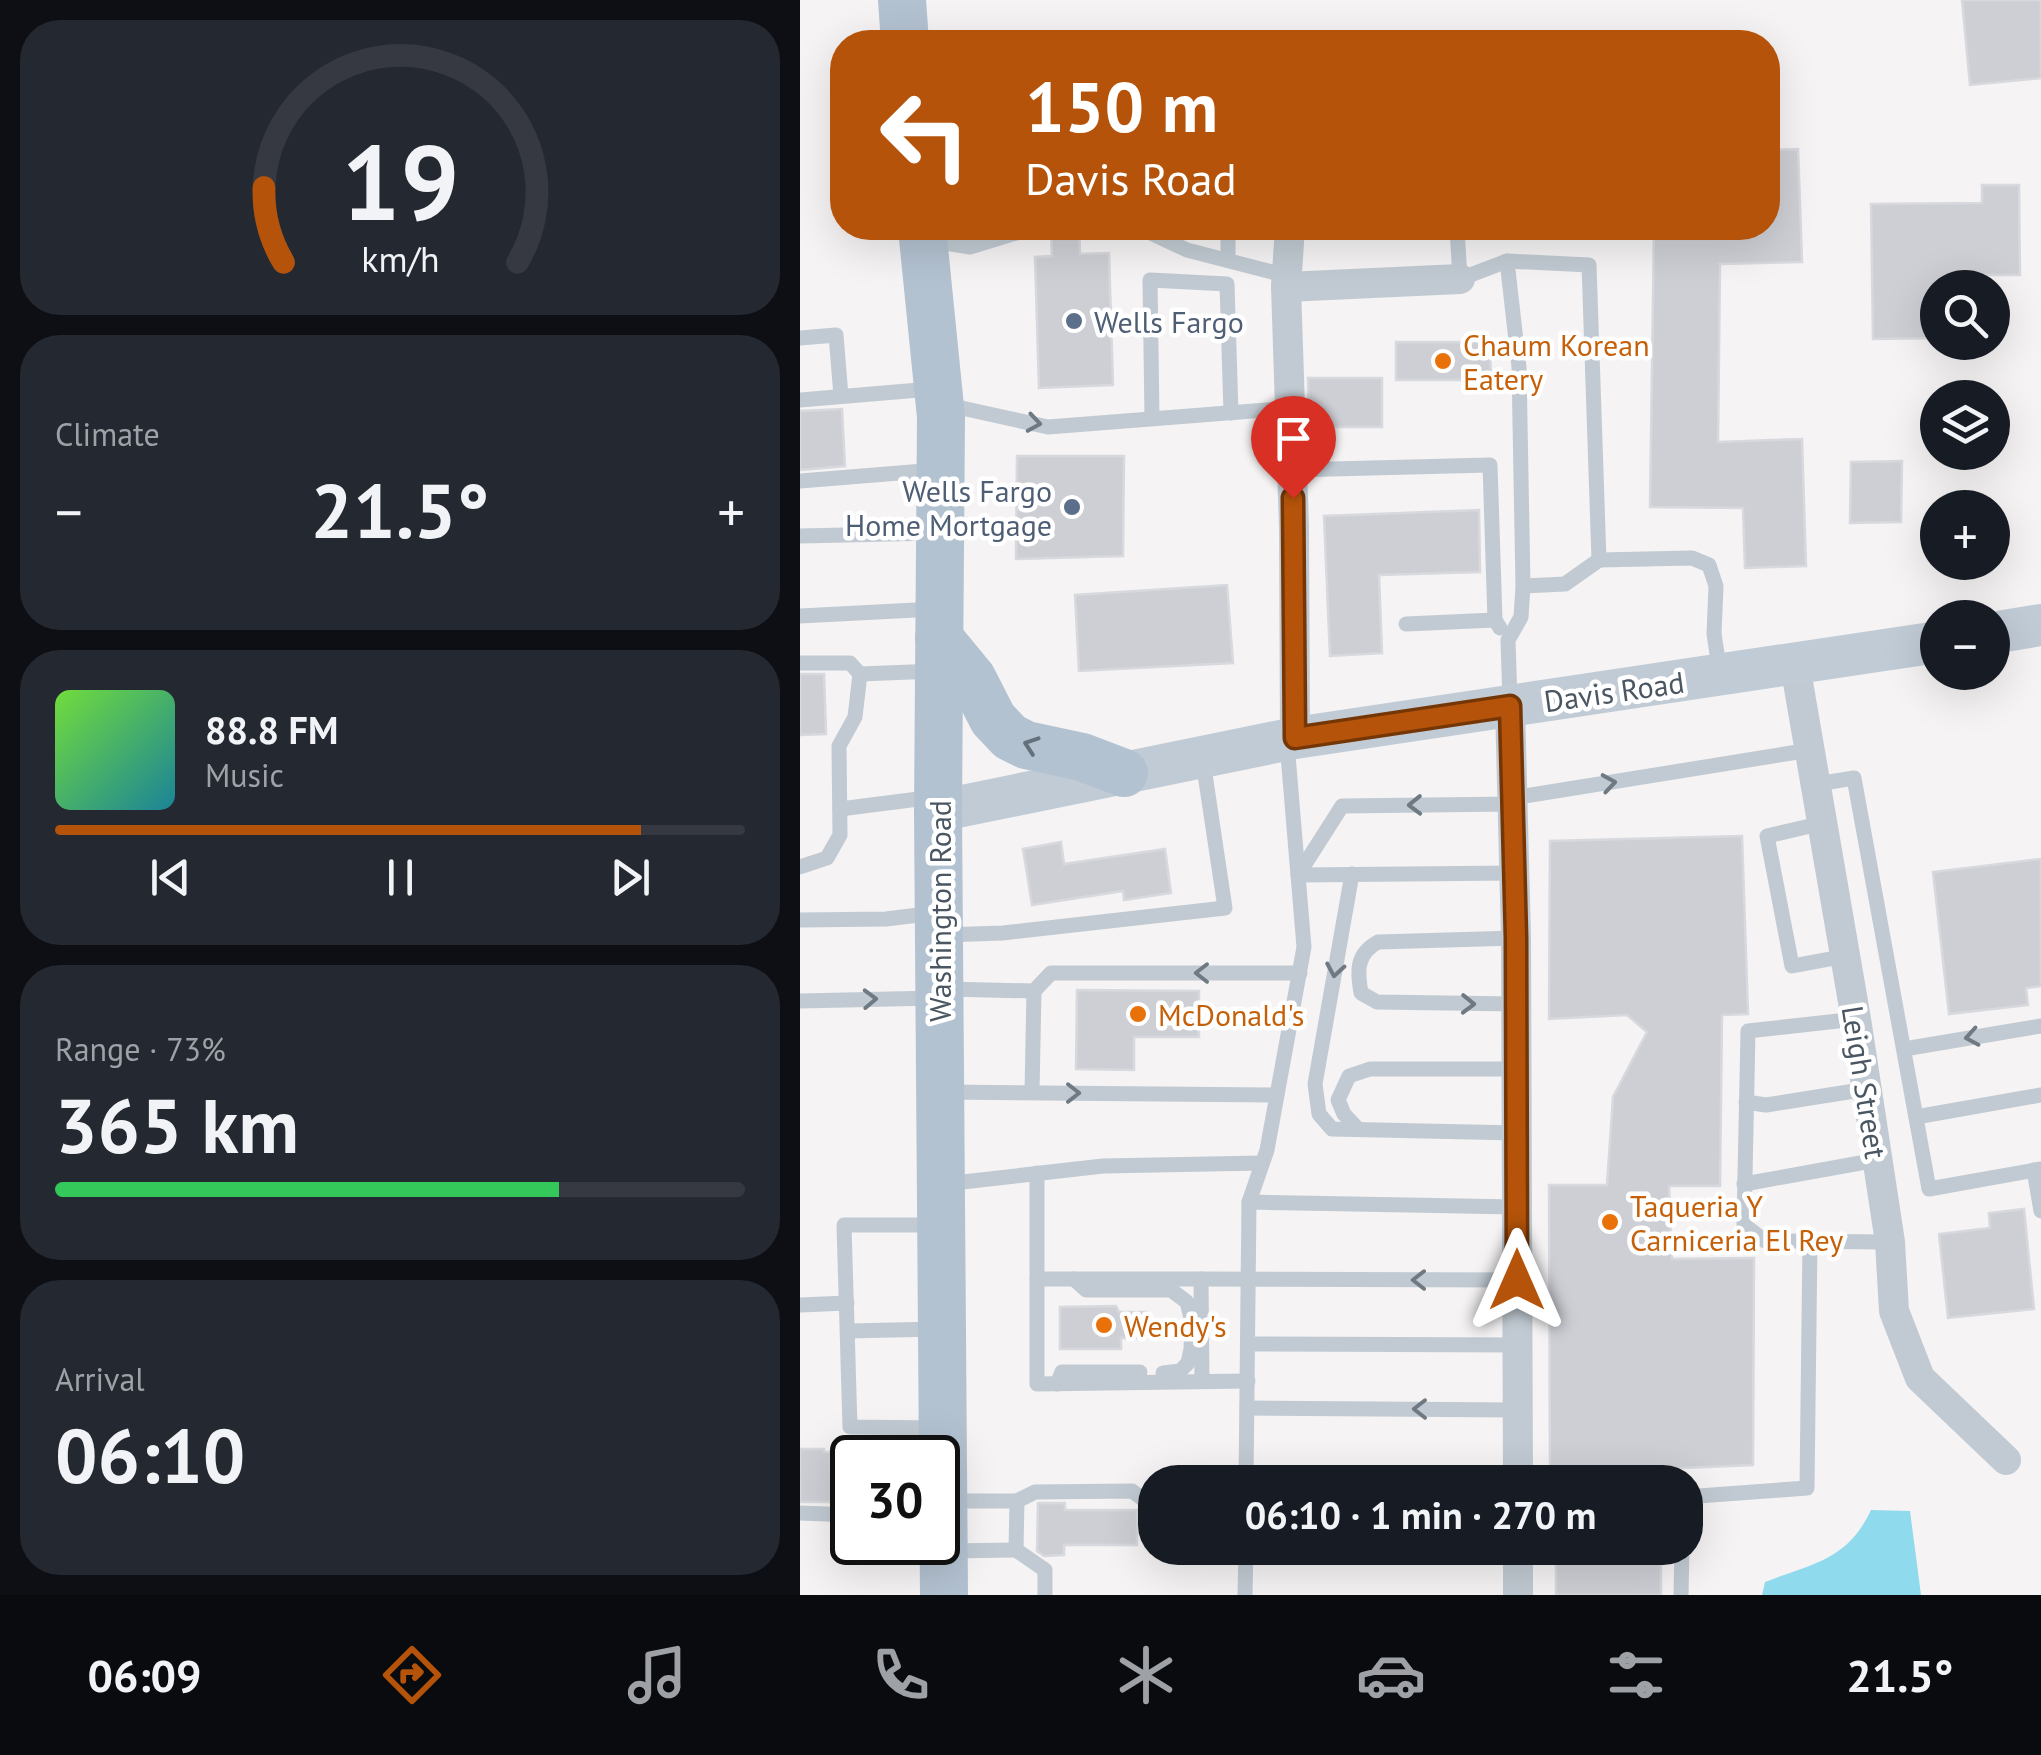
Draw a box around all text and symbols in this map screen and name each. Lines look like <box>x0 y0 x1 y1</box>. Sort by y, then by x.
text: 150 m <box>1025 61 1218 151</box>
icon: left <box>860 70 990 200</box>
text: 19 <box>341 114 459 249</box>
text: Davis Road <box>1025 149 1237 207</box>
text: km/h <box>361 236 439 282</box>
map controls <box>1920 270 2010 690</box>
button: search <box>1920 270 2010 360</box>
place label: Wells Fargo <box>1094 302 1244 341</box>
marker: Wells Fargo <box>1063 310 1085 332</box>
place label: Chaum Korean Eatery <box>1463 325 1650 398</box>
marker: Chaum Korean Eatery <box>1432 350 1454 372</box>
button: layers <box>1920 380 2010 470</box>
pin <box>1251 396 1336 499</box>
icon: arrive <box>1266 411 1321 466</box>
one-way arrow <box>1026 412 1042 433</box>
text: Climate <box>55 413 160 455</box>
text: 21.5° <box>311 462 489 559</box>
place label: Wells Fargo Home Mortgage <box>845 471 1052 544</box>
text: − <box>55 476 83 547</box>
text: + <box>717 476 745 547</box>
button: + <box>1920 490 2010 580</box>
marker: Wells Fargo Home Mortgage <box>1061 496 1083 518</box>
button: − <box>1920 600 2010 690</box>
street label: Davis Road <box>1541 662 1687 720</box>
text: 88.8 FM <box>205 705 338 754</box>
one-way arrow <box>1023 737 1041 757</box>
text: Music <box>205 754 284 796</box>
one-way arrow <box>1601 773 1617 794</box>
one-way arrow <box>1407 794 1422 816</box>
street label: Washington Road <box>920 800 959 1022</box>
icon: previous <box>143 850 198 905</box>
icon: pause <box>373 850 428 905</box>
icon: next <box>603 850 658 905</box>
one-way arrow <box>1194 962 1210 984</box>
one-way arrow <box>1325 962 1346 978</box>
one-way arrow <box>862 988 878 1009</box>
one-way arrow <box>1460 993 1476 1014</box>
place label: McDonald's <box>1158 995 1304 1034</box>
marker: McDonald's <box>1127 1003 1149 1025</box>
street label: Leigh Street <box>1834 1003 1896 1161</box>
one-way arrow <box>1964 1026 1981 1047</box>
text: Range · 73% <box>55 1028 226 1070</box>
text: 365 km <box>55 1077 299 1174</box>
one-way arrow <box>1066 1082 1081 1104</box>
place label: Taqueria Y Carniceria El Rey <box>1630 1186 1843 1259</box>
marker: Taqueria Y Carniceria El Rey <box>1599 1211 1621 1233</box>
position arrow <box>1465 1228 1569 1332</box>
one-way arrow <box>1411 1269 1426 1291</box>
place label: Wendy's <box>1124 1306 1227 1345</box>
marker: Wendy's <box>1093 1314 1115 1336</box>
text: Arrival <box>55 1358 145 1400</box>
one-way arrow <box>1411 1398 1426 1420</box>
text: 06:10 <box>55 1407 245 1504</box>
speed limit sign: 30 <box>830 1435 960 1565</box>
text: 06:10 · 1 min · 270 m <box>1245 1490 1596 1539</box>
icon: directions <box>377 1640 447 1710</box>
icon: music <box>622 1640 692 1710</box>
icon: phone <box>866 1640 936 1710</box>
icon: climate <box>1111 1640 1181 1710</box>
icon: car <box>1356 1640 1426 1710</box>
icon: filters <box>1601 1640 1671 1710</box>
text: 06:09 <box>87 1646 202 1704</box>
text: 21.5° <box>1846 1646 1953 1704</box>

